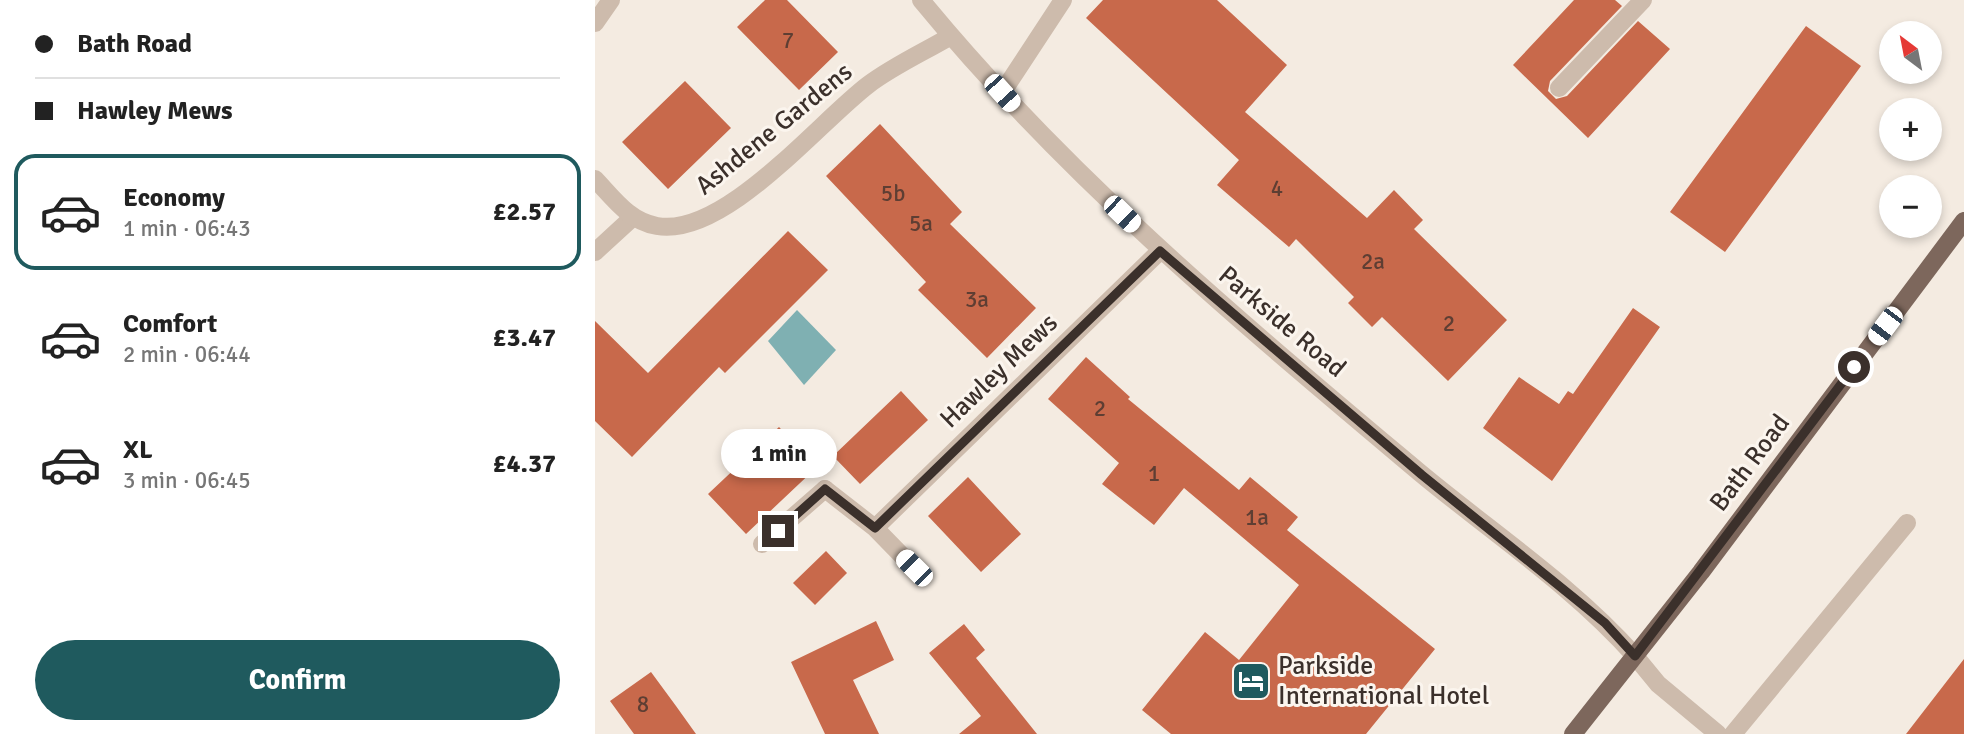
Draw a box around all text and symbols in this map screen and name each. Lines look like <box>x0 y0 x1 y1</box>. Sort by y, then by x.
north arrow <box>1879 21 1943 84</box>
map controls <box>1879 21 1942 238</box>
house number: 7 <box>782 26 794 55</box>
text: Bath Road <box>77 28 192 60</box>
street label: Ashdene Gardens <box>689 56 859 202</box>
car <box>981 70 1024 116</box>
text: Hawley Mews <box>77 95 232 127</box>
button: + <box>1879 98 1942 161</box>
house number: 4 <box>1271 174 1283 203</box>
button: − <box>1879 175 1942 238</box>
house number: 5b <box>881 179 905 208</box>
icon: car <box>39 181 102 244</box>
text: Economy <box>123 182 225 214</box>
car <box>1100 192 1145 236</box>
text: £2.57 <box>492 196 556 228</box>
house number: 5a <box>909 209 933 238</box>
text: 1 min · 06:43 <box>123 214 251 243</box>
house number: 2a <box>1361 247 1385 276</box>
street label: Parkside Road <box>1212 259 1352 385</box>
house number: 3a <box>965 285 989 314</box>
car <box>1864 303 1907 349</box>
icon: car <box>39 307 102 370</box>
street label: Hawley Mews <box>934 307 1064 435</box>
text: Comfort <box>123 308 217 340</box>
house number: 2 <box>1443 309 1455 338</box>
text: £3.47 <box>492 322 556 354</box>
text: 2 min · 06:44 <box>123 340 251 369</box>
route start <box>1838 351 1870 383</box>
house number: 2 <box>1094 394 1106 423</box>
street label: Bath Road <box>1703 408 1797 518</box>
callout: 1 min <box>720 430 836 478</box>
icon: car <box>39 433 102 496</box>
text: XL <box>123 434 153 466</box>
text: 1 min <box>751 439 807 468</box>
text: £4.37 <box>492 448 556 480</box>
house number: 1 <box>1148 459 1160 488</box>
text: 3 min · 06:45 <box>123 466 251 495</box>
house number: 1a <box>1245 503 1269 532</box>
route end <box>762 515 794 547</box>
car <box>892 546 937 590</box>
button: Confirm <box>35 640 560 720</box>
place label: Parkside International Hotel <box>1278 650 1489 712</box>
hotel icon: Parkside International Hotel <box>1230 660 1272 702</box>
house number: 8 <box>637 690 649 719</box>

